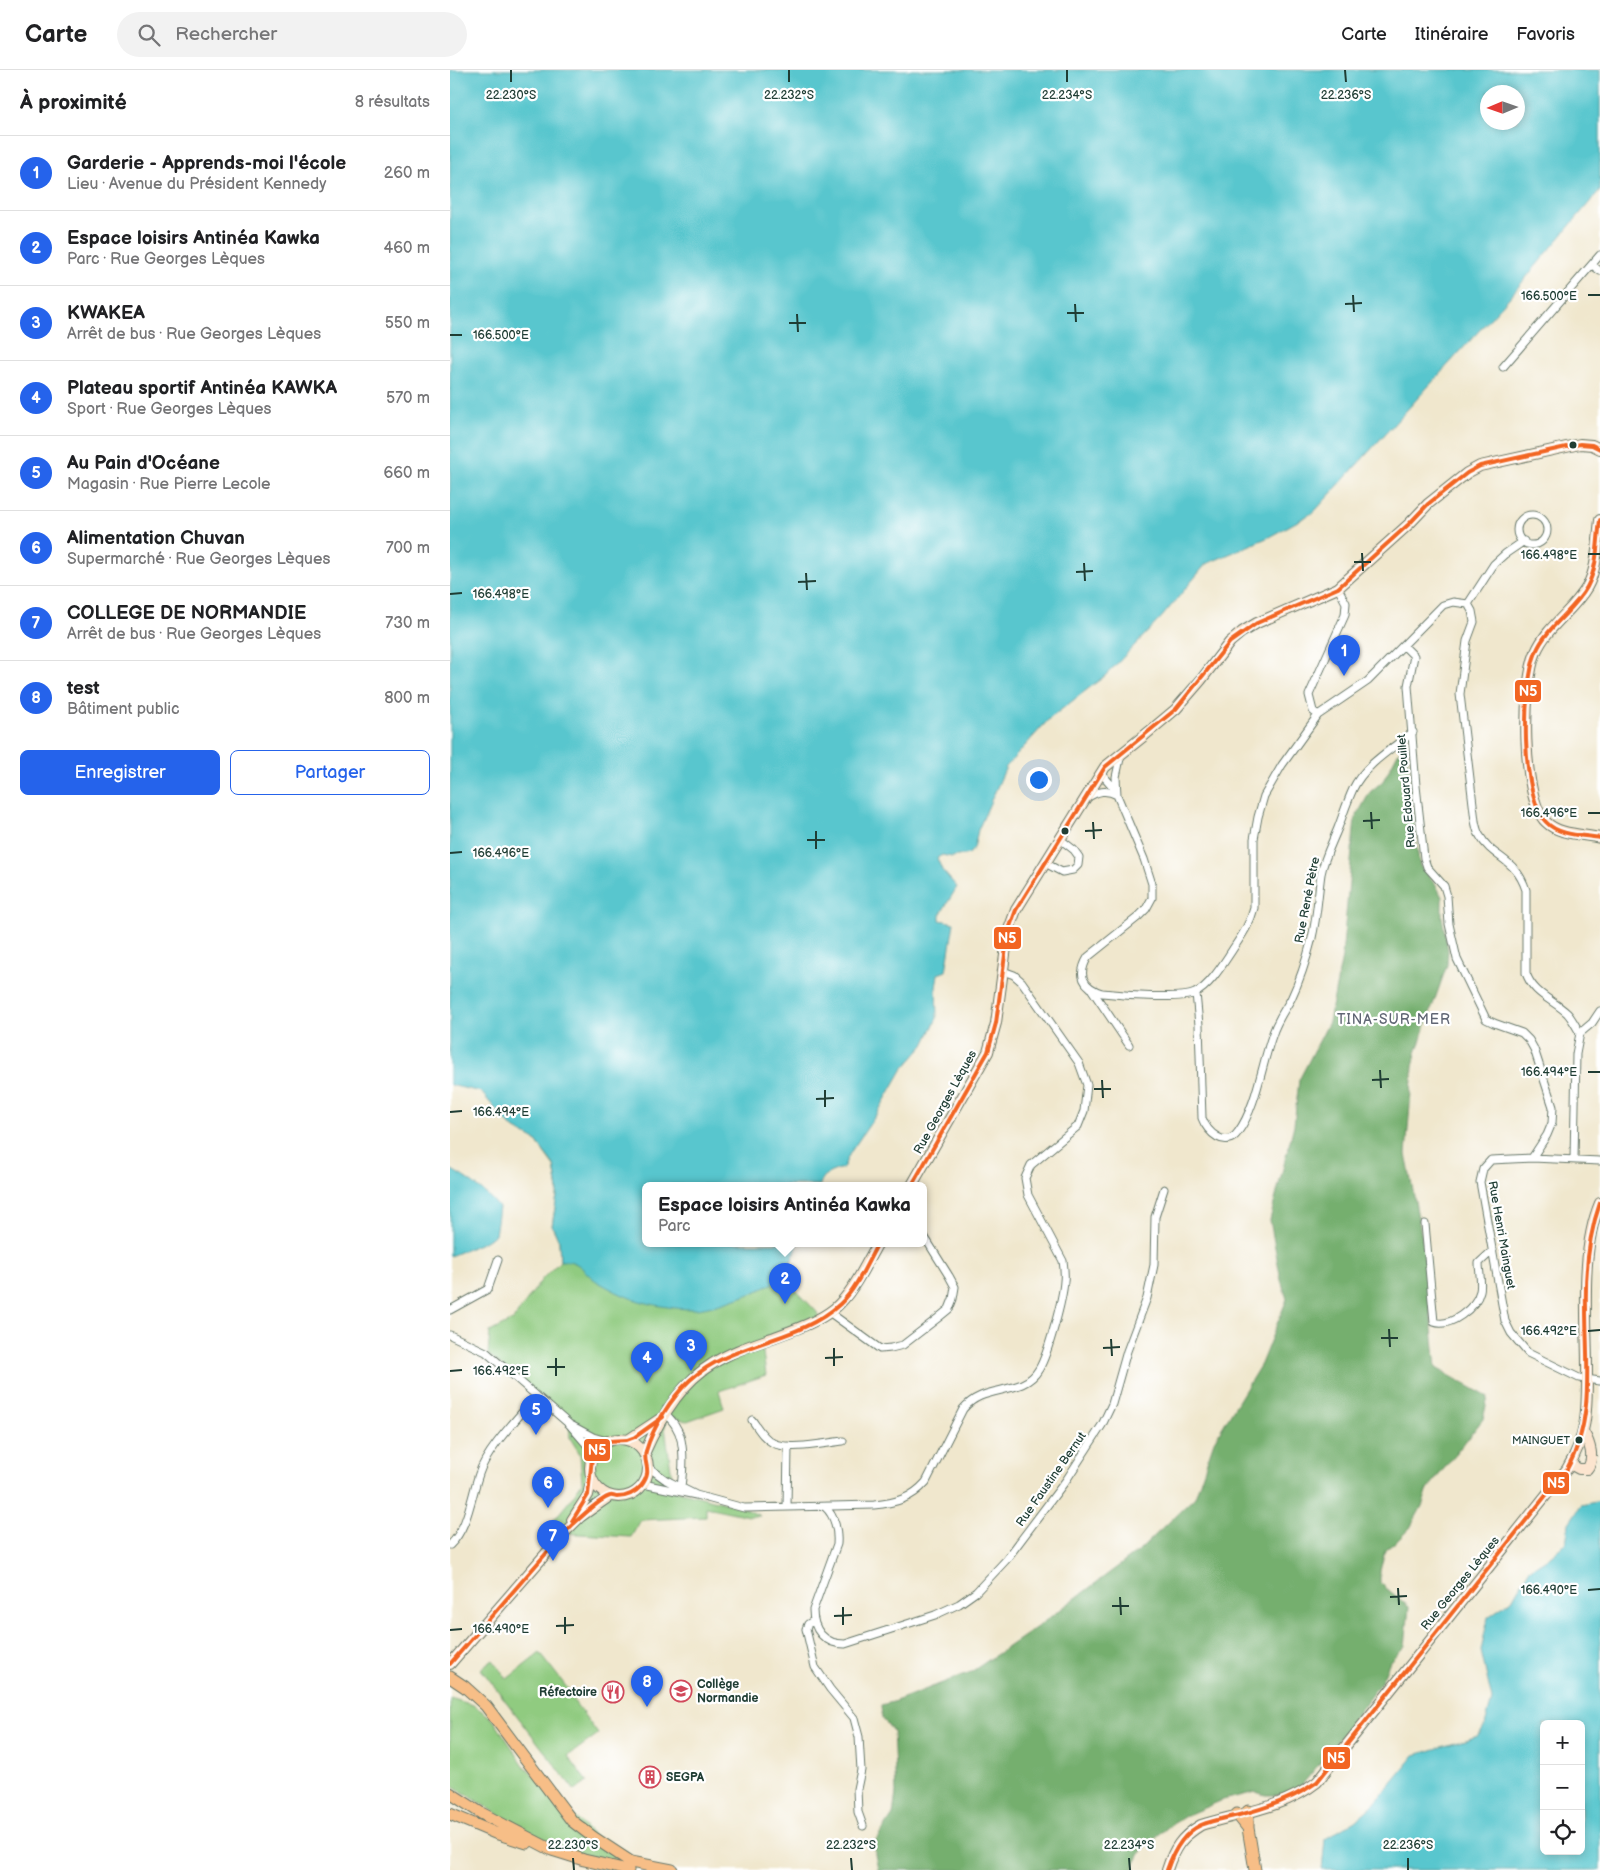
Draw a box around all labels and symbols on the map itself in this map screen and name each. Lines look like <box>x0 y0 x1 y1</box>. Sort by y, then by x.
north arrow <box>1480 85 1525 130</box>
text: 22.230°S <box>486 88 536 103</box>
text: 22.232°S <box>764 88 814 103</box>
text: 22.234°S <box>1042 88 1092 103</box>
text: 22.236°S <box>1321 88 1371 103</box>
text: 166.500°E <box>1521 289 1577 304</box>
text: 166.500°E <box>473 328 529 343</box>
unlabelled marker <box>1568 440 1578 450</box>
text: 166.498°E <box>1521 548 1577 563</box>
text: 166.498°E <box>473 587 529 602</box>
pin: 1 <box>1328 635 1360 676</box>
line badge: N5 <box>1514 679 1542 703</box>
text: N5 <box>1519 683 1537 700</box>
street label: Rue Edouard Pouillet <box>1394 733 1419 848</box>
your location <box>1026 767 1052 793</box>
text: 166.496°E <box>1521 806 1577 821</box>
unlabelled marker <box>1060 826 1070 836</box>
text: 166.496°E <box>473 846 529 861</box>
street label: Rue René Pètre <box>1292 856 1323 945</box>
line badge: N5 <box>993 926 1022 950</box>
text: N5 <box>998 930 1016 947</box>
district label: TINA-SUR-MER <box>1337 1011 1451 1028</box>
street label: Rue Georges Lèques <box>911 1048 980 1157</box>
text: 166.494°E <box>1521 1065 1577 1080</box>
text: 166.494°E <box>473 1105 529 1120</box>
street label: Rue Henri Mainguet <box>1485 1180 1518 1291</box>
pin: 2 <box>769 1263 801 1304</box>
text: 166.492°E <box>1521 1324 1577 1339</box>
pin: 3 <box>675 1330 707 1371</box>
pin: 4 <box>631 1342 663 1383</box>
text: 166.492°E <box>473 1364 529 1379</box>
pin: 5 <box>520 1394 552 1435</box>
street label: Rue Faustine Bernut <box>1013 1429 1090 1530</box>
place label: MAINGUET <box>1512 1434 1570 1447</box>
marker: MAINGUET <box>1574 1435 1584 1445</box>
line badge: N5 <box>583 1438 611 1462</box>
text: N5 <box>588 1442 606 1459</box>
pin: 6 <box>532 1467 564 1508</box>
line badge: N5 <box>1542 1471 1570 1495</box>
text: N5 <box>1547 1475 1565 1492</box>
pin: 7 <box>537 1520 569 1561</box>
street label: Rue Georges Lèques <box>1418 1533 1503 1633</box>
text: 166.490°E <box>1521 1583 1577 1598</box>
text: 166.490°E <box>473 1622 529 1637</box>
pin: 8 <box>631 1666 663 1707</box>
place label: Collège Normandie <box>697 1677 758 1706</box>
school or university icon: Collège Normandie <box>669 1679 693 1703</box>
restaurant icon: Réfectoire <box>601 1680 625 1704</box>
place label: Réfectoire <box>539 1685 597 1700</box>
line badge: N5 <box>1322 1746 1351 1770</box>
text: N5 <box>1327 1750 1345 1767</box>
building icon: SEGPA <box>638 1765 662 1789</box>
place label: SEGPA <box>666 1770 705 1785</box>
text: 22.230°S <box>548 1838 598 1853</box>
text: 22.232°S <box>826 1838 876 1853</box>
text: 22.234°S <box>1104 1838 1154 1853</box>
text: 22.236°S <box>1383 1838 1433 1853</box>

